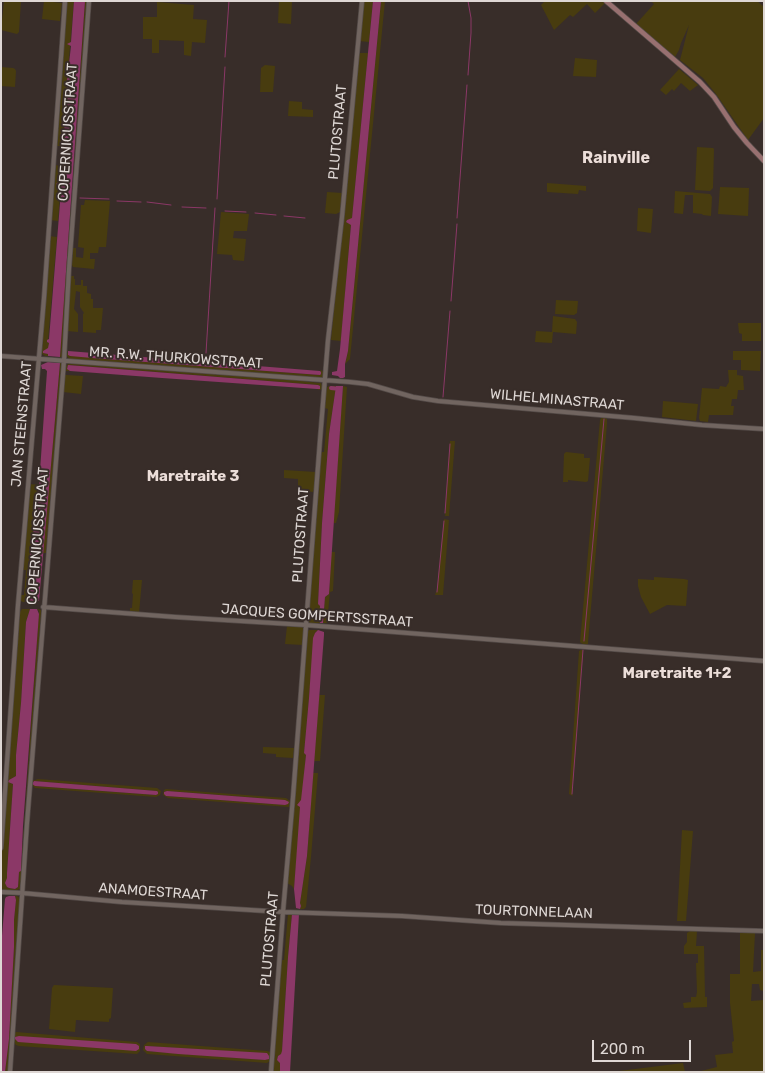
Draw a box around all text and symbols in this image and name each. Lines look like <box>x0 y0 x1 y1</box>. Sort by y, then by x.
street label: COPERNICUSSTRAAT <box>55 62 81 202</box>
street label: PLUTOSTRAAT <box>325 84 351 180</box>
district label: Rainville <box>582 148 650 168</box>
street label: MR. R.W. THURKOWSTRAAT <box>89 344 263 372</box>
street label: JAN STEENSTRAAT <box>8 360 36 488</box>
street label: WILHELMINASTRAAT <box>489 386 625 414</box>
street label: COPERNICUSSTRAAT <box>24 466 52 606</box>
district label: Maretraite 3 <box>147 468 239 486</box>
street label: PLUTOSTRAAT <box>289 487 313 583</box>
street label: JACQUES GOMPERTSSTRAAT <box>221 601 413 631</box>
district label: Maretraite 1+2 <box>623 665 731 683</box>
street label: ANAMOESTRAAT <box>98 880 208 904</box>
street label: PLUTOSTRAAT <box>257 891 283 987</box>
street label: TOURTONNELAAN <box>475 902 593 922</box>
scale bar <box>595 1030 694 1062</box>
text: 200 m <box>600 1040 645 1058</box>

